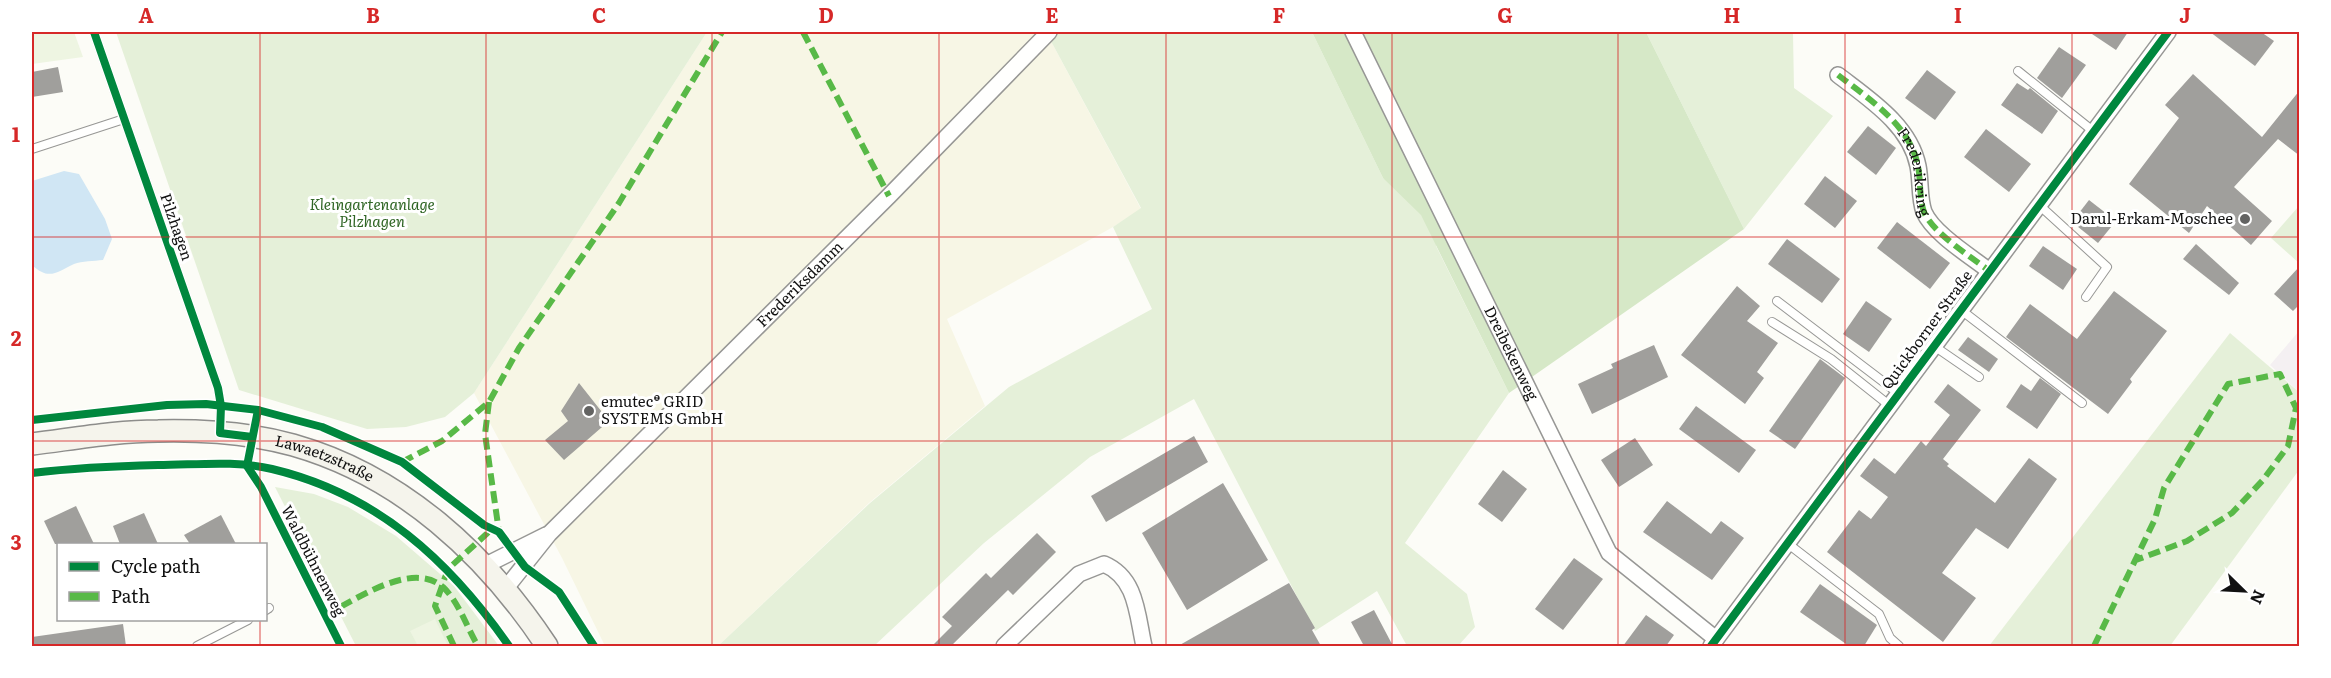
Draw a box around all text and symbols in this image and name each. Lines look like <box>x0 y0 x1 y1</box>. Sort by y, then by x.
text: A <box>138 0 154 29</box>
text: B <box>366 0 380 29</box>
text: C <box>592 0 606 29</box>
text: D <box>818 0 834 29</box>
text: E <box>1045 0 1059 29</box>
text: F <box>1273 0 1286 29</box>
text: G <box>1497 0 1513 29</box>
text: H <box>1724 0 1740 29</box>
text: I <box>1954 0 1962 29</box>
text: J <box>2179 0 2191 29</box>
text: 1 <box>12 118 20 148</box>
street label: Frederikring <box>1892 122 1938 221</box>
street label: Pilzhagen <box>155 190 200 263</box>
park label: Kleingartenanlage Pilzhagen <box>309 192 435 232</box>
place label: Darul-Erkam-Moschee <box>2070 206 2233 229</box>
marker: Darul-Erkam-Moschee <box>2238 212 2252 226</box>
street label: Frederiksdamm <box>750 235 848 332</box>
street label: Quickborner Straße <box>1875 265 1977 394</box>
street label: Dreibekenweg <box>1479 302 1545 404</box>
text: 2 <box>11 322 22 352</box>
place label: emutec® GRID SYSTEMS GmbH <box>601 389 723 429</box>
marker: emutec® GRID SYSTEMS GmbH <box>582 404 596 418</box>
street label: Lawaetzstraße <box>273 428 379 487</box>
street label: Waldbühnenweg <box>276 501 353 621</box>
text: 3 <box>10 526 22 556</box>
legend <box>57 543 267 621</box>
text: Cycle path <box>111 552 200 579</box>
north arrow <box>2214 561 2274 621</box>
text: Path <box>111 582 150 609</box>
text: N <box>2245 586 2272 609</box>

